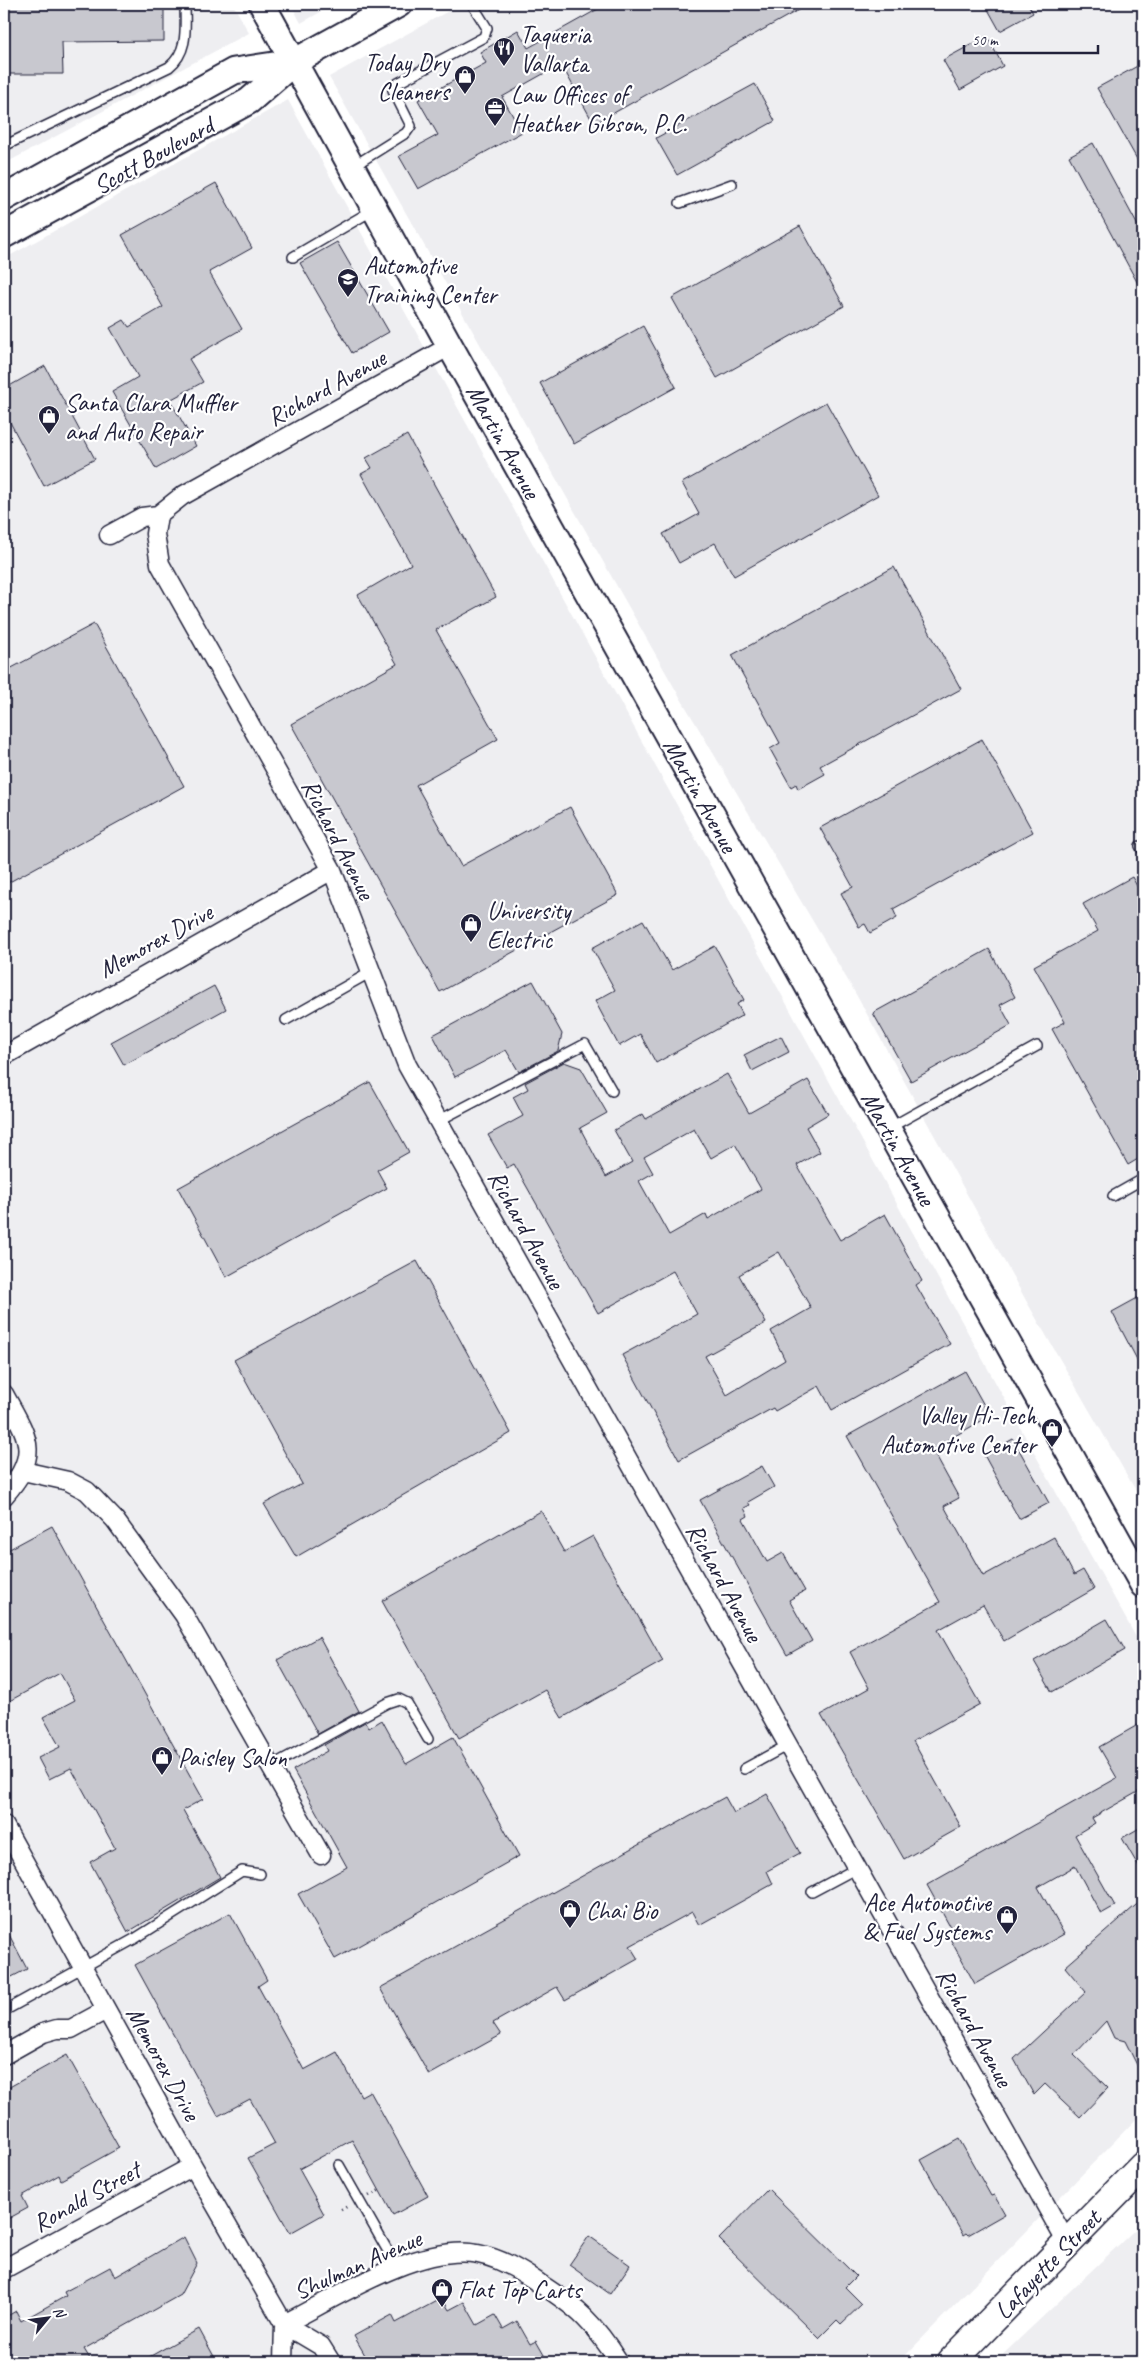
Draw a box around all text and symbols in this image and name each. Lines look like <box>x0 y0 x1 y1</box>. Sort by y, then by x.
place label: Taqueria Vallarta <box>520 19 593 80</box>
scale bar <box>964 22 1098 54</box>
text: 50 m <box>972 31 999 50</box>
restaurant icon: Taqueria Vallarta <box>492 36 516 67</box>
place label: Today Dry Cleaners <box>365 47 451 108</box>
shop icon: Today Dry Cleaners <box>453 64 477 95</box>
place label: Law Offices of Heather Gibson, P.C. <box>511 79 687 140</box>
office icon: Law Offices of Heather Gibson, P.C. <box>483 96 507 127</box>
street label: Scott Boulevard <box>88 108 223 202</box>
place label: Automotive Training Center <box>364 250 500 311</box>
school or university icon: Automotive Training Center <box>336 267 360 298</box>
street label: Richard Avenue <box>262 341 393 434</box>
street label: Martin Avenue <box>459 379 548 506</box>
place label: Santa Clara Muffler and Auto Repair <box>65 387 240 448</box>
shop icon: Santa Clara Muffler and Auto Repair <box>37 404 61 435</box>
street label: Martin Avenue <box>656 733 745 860</box>
street label: Richard Avenue <box>294 774 383 907</box>
place label: University Electric <box>487 895 573 956</box>
street label: Memorex Drive <box>93 896 220 985</box>
shop icon: University Electric <box>459 912 483 943</box>
street label: Martin Avenue <box>854 1086 943 1213</box>
street label: Richard Avenue <box>480 1165 573 1296</box>
place label: Valley Hi-Tech Automotive Center <box>881 1400 1039 1461</box>
shop icon: Valley Hi-Tech Automotive Center <box>1040 1417 1064 1448</box>
street label: Richard Avenue <box>678 1518 771 1649</box>
place label: Paisley Salon <box>178 1742 288 1774</box>
shop icon: Paisley Salon <box>150 1745 174 1776</box>
place label: Ace Automotive & Fuel Systems <box>863 1887 993 1948</box>
place label: Chai Bio <box>586 1895 659 1927</box>
shop icon: Chai Bio <box>558 1898 582 1929</box>
shop icon: Ace Automotive & Fuel Systems <box>995 1904 1019 1935</box>
street label: Richard Avenue <box>928 1963 1021 2094</box>
street label: Memorex Drive <box>119 2001 208 2128</box>
street label: Ronald Street <box>27 2153 149 2239</box>
street label: Lafayette Street <box>988 2201 1110 2326</box>
street label: Shulman Avenue <box>288 2222 428 2307</box>
place label: Flat Top Carts <box>458 2274 584 2306</box>
shop icon: Flat Top Carts <box>430 2277 454 2308</box>
north arrow <box>22 2294 72 2344</box>
text: N <box>49 2304 70 2322</box>

